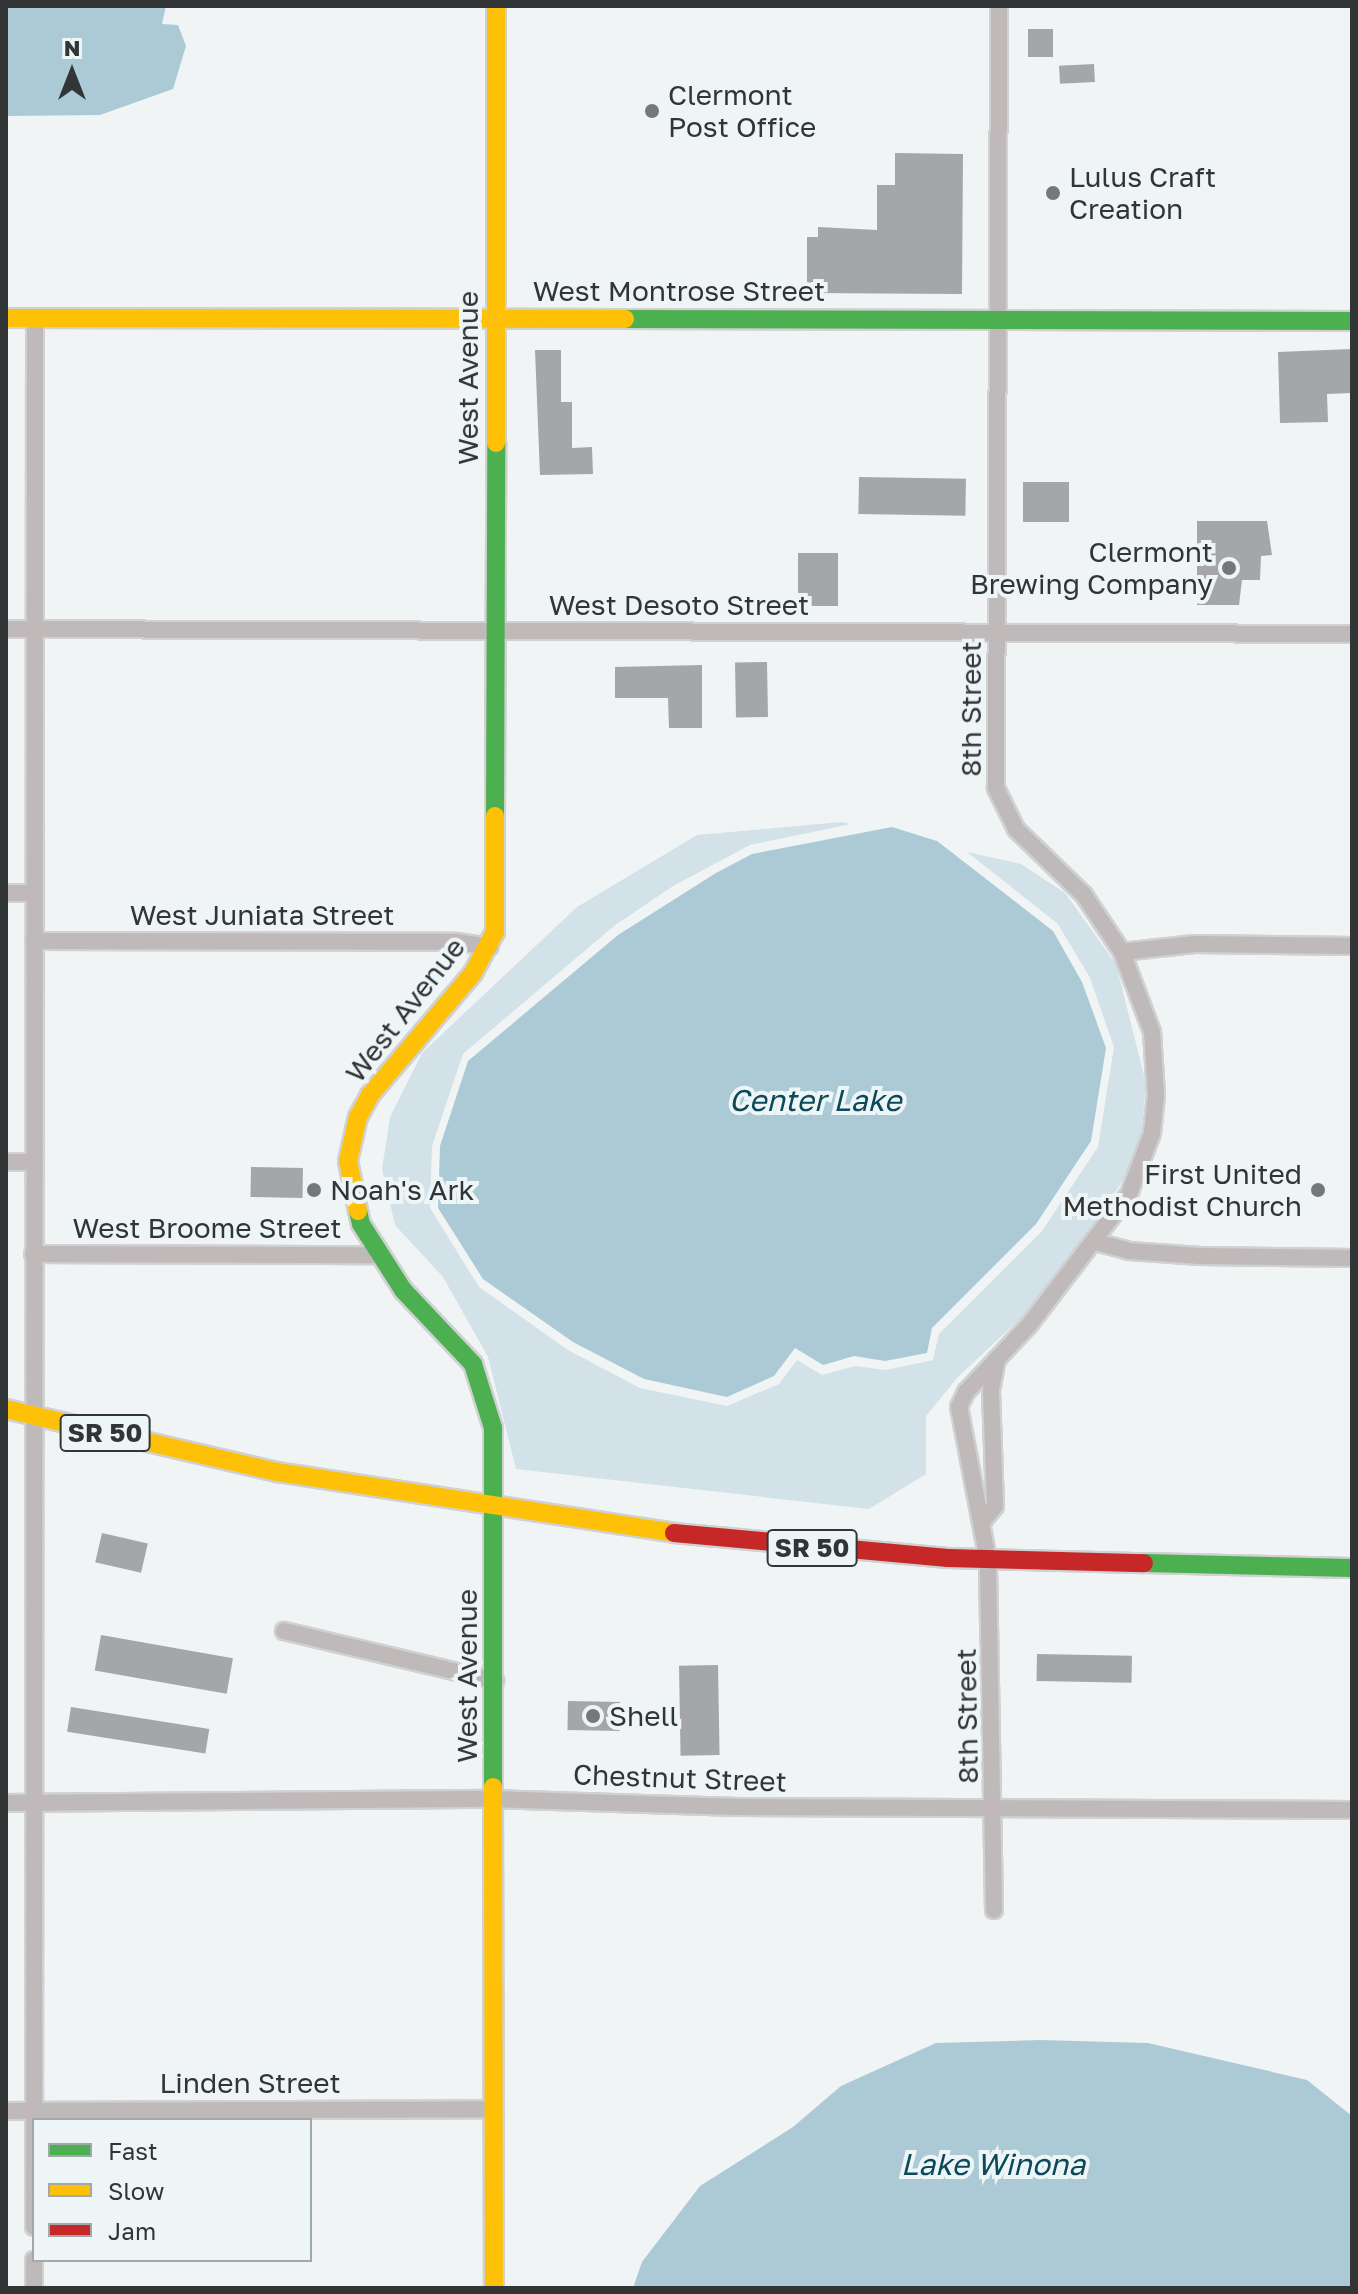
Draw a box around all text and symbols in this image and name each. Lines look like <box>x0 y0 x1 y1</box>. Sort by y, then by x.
north arrow <box>32 32 112 112</box>
text: N <box>64 34 80 61</box>
place label: Clermont Post Office <box>668 78 816 144</box>
marker: Clermont Post Office <box>643 102 661 120</box>
place label: Lulus Craft Creation <box>1069 160 1216 226</box>
marker: Lulus Craft Creation <box>1044 184 1062 202</box>
street label: West Montrose Street <box>533 274 825 308</box>
street label: West Avenue <box>451 291 485 465</box>
place label: Clermont Brewing Company <box>970 535 1213 601</box>
marker: Clermont Brewing Company <box>1220 559 1238 577</box>
street label: West Desoto Street <box>549 588 809 622</box>
street label: 8th Street <box>954 641 988 777</box>
street label: West Juniata Street <box>130 898 394 932</box>
street label: West Avenue <box>338 931 472 1089</box>
water label: Center Lake <box>729 1082 901 1118</box>
place label: First United Methodist Church <box>1062 1157 1302 1223</box>
place label: Noah's Ark <box>330 1173 474 1207</box>
marker: Noah's Ark <box>305 1181 323 1199</box>
marker: First United Methodist Church <box>1309 1181 1327 1199</box>
street label: West Broome Street <box>73 1211 341 1245</box>
road number: SR 50 <box>59 1411 151 1455</box>
road number: SR 50 <box>766 1526 858 1570</box>
street label: West Avenue <box>450 1589 484 1763</box>
street label: 8th Street <box>949 1648 985 1784</box>
place label: Shell <box>609 1699 678 1733</box>
marker: Shell <box>584 1707 602 1725</box>
street label: Chestnut Street <box>573 1757 787 1799</box>
street label: Linden Street <box>159 2066 341 2100</box>
legend <box>32 2118 312 2262</box>
text: Fast <box>108 2136 158 2165</box>
water label: Lake Winona <box>901 2146 1085 2182</box>
text: Slow <box>108 2176 164 2205</box>
text: Jam <box>108 2216 156 2245</box>

